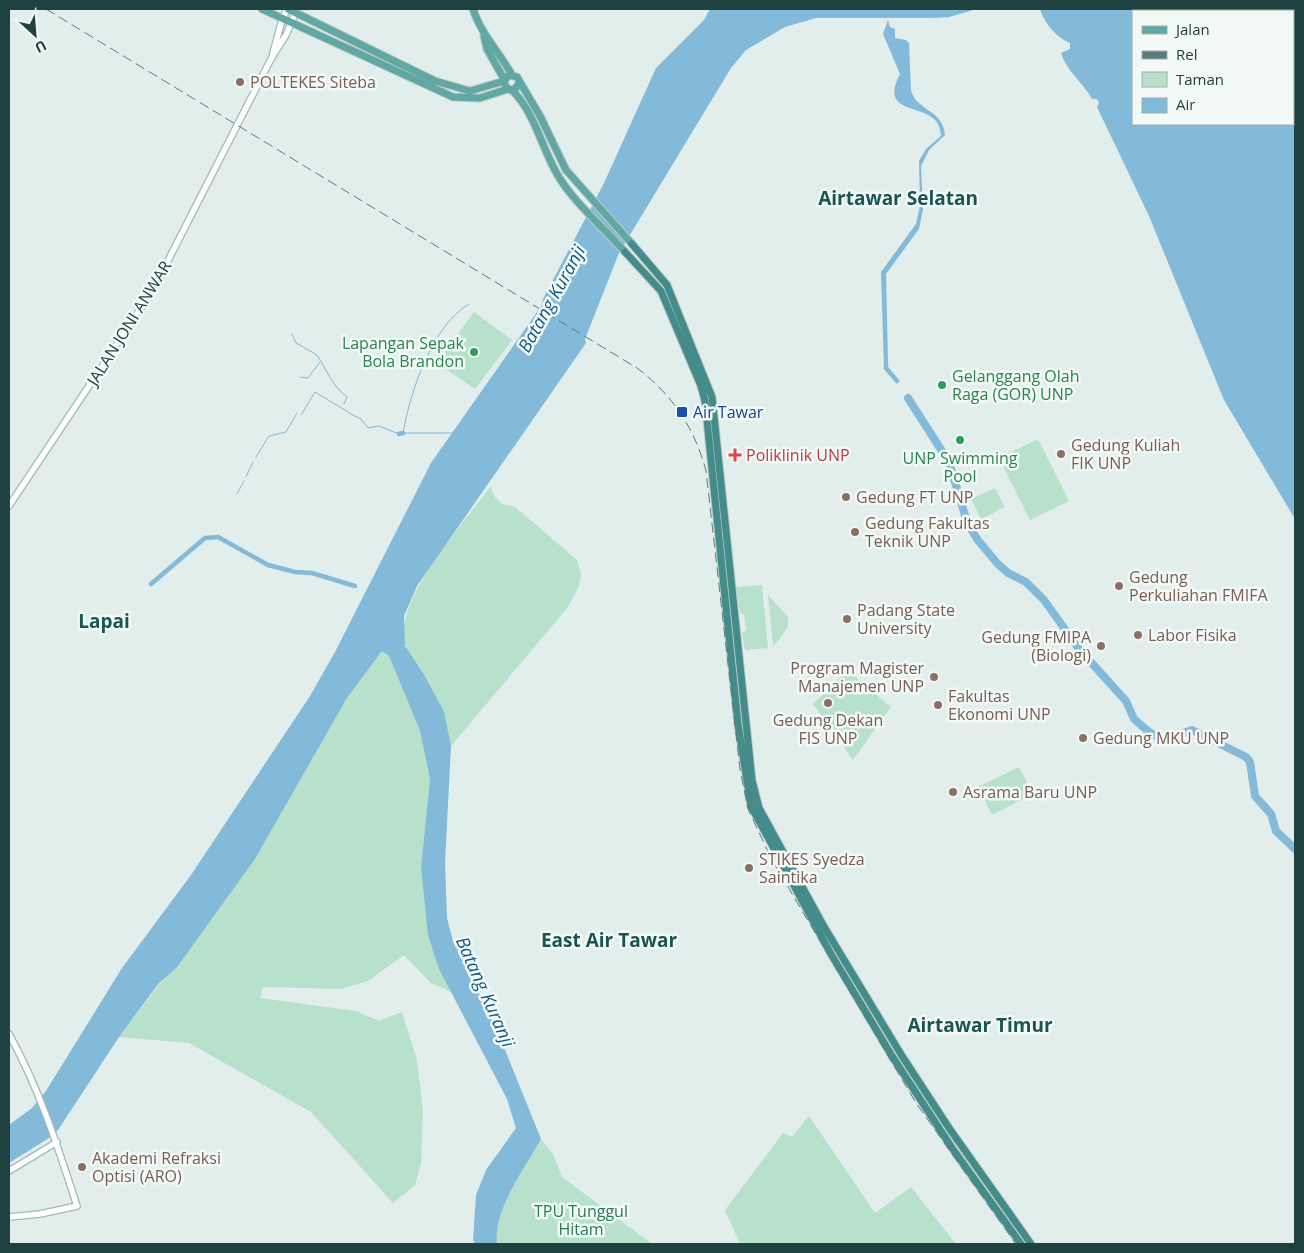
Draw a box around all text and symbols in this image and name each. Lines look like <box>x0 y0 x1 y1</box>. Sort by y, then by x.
north arrow <box>10 10 60 60</box>
legend <box>1132 10 1294 125</box>
text: Jalan <box>1174 19 1210 39</box>
text: U <box>32 36 50 58</box>
text: Rel <box>1176 44 1197 64</box>
text: Taman <box>1176 69 1224 89</box>
place label: POLTEKES Siteba <box>250 71 376 93</box>
marker: POLTEKES Siteba <box>234 76 246 88</box>
text: Air <box>1176 94 1195 114</box>
district label: Airtawar Selatan <box>818 185 978 211</box>
water label: Batang Kuranji <box>512 240 591 356</box>
street label: JALAN JONI ANWAR <box>81 256 176 391</box>
place label: Lapangan Sepak Bola Brandon <box>342 332 465 372</box>
marker: Lapangan Sepak Bola Brandon <box>468 346 480 358</box>
place label: Gelanggang Olah Raga (GOR) UNP <box>952 365 1079 405</box>
marker: Gelanggang Olah Raga (GOR) UNP <box>936 379 948 391</box>
place label: Air Tawar <box>693 401 764 423</box>
marker: Air Tawar <box>675 405 689 419</box>
marker: UNP Swimming Pool <box>954 434 966 446</box>
place label: Gedung Kuliah FIK UNP <box>1071 434 1180 474</box>
place label: Poliklinik UNP <box>746 444 850 466</box>
place label: UNP Swimming Pool <box>903 447 1018 487</box>
marker: Poliklinik UNP <box>728 448 742 462</box>
marker: Gedung Kuliah FIK UNP <box>1055 448 1067 460</box>
place label: Gedung FT UNP <box>856 486 973 508</box>
marker: Gedung FT UNP <box>840 491 852 503</box>
place label: Gedung Fakultas Teknik UNP <box>865 512 990 552</box>
marker: Gedung Fakultas Teknik UNP <box>849 526 861 538</box>
place label: Gedung Perkuliahan FMIFA <box>1129 566 1268 606</box>
marker: Gedung Perkuliahan FMIFA <box>1113 580 1125 592</box>
place label: Padang State University <box>857 599 955 639</box>
district label: Lapai <box>78 608 130 634</box>
marker: Padang State University <box>841 613 853 625</box>
place label: Labor Fisika <box>1148 624 1237 646</box>
place label: Gedung FMIPA (Biologi) <box>981 626 1092 666</box>
marker: Labor Fisika <box>1132 629 1144 641</box>
marker: Gedung FMIPA (Biologi) <box>1095 640 1107 652</box>
place label: Program Magister Manajemen UNP <box>790 657 924 697</box>
marker: Program Magister Manajemen UNP <box>928 671 940 683</box>
place label: Fakultas Ekonomi UNP <box>948 685 1051 725</box>
marker: Gedung Dekan FIS UNP <box>822 697 834 709</box>
marker: Fakultas Ekonomi UNP <box>932 699 944 711</box>
place label: Gedung Dekan FIS UNP <box>773 709 883 749</box>
place label: Gedung MKU UNP <box>1093 727 1229 749</box>
marker: Gedung MKU UNP <box>1077 732 1089 744</box>
place label: Asrama Baru UNP <box>963 781 1097 803</box>
marker: Asrama Baru UNP <box>947 786 959 798</box>
place label: STIKES Syedza Saintika <box>759 848 865 888</box>
marker: STIKES Syedza Saintika <box>743 862 755 874</box>
district label: East Air Tawar <box>541 927 677 953</box>
water label: Batang Kuranji <box>451 932 521 1051</box>
district label: Airtawar Timur <box>907 1012 1053 1038</box>
place label: Akademi Refraksi Optisi (ARO) <box>92 1147 221 1187</box>
marker: Akademi Refraksi Optisi (ARO) <box>76 1161 88 1173</box>
park label: TPU Tunggul Hitam <box>534 1200 628 1240</box>

